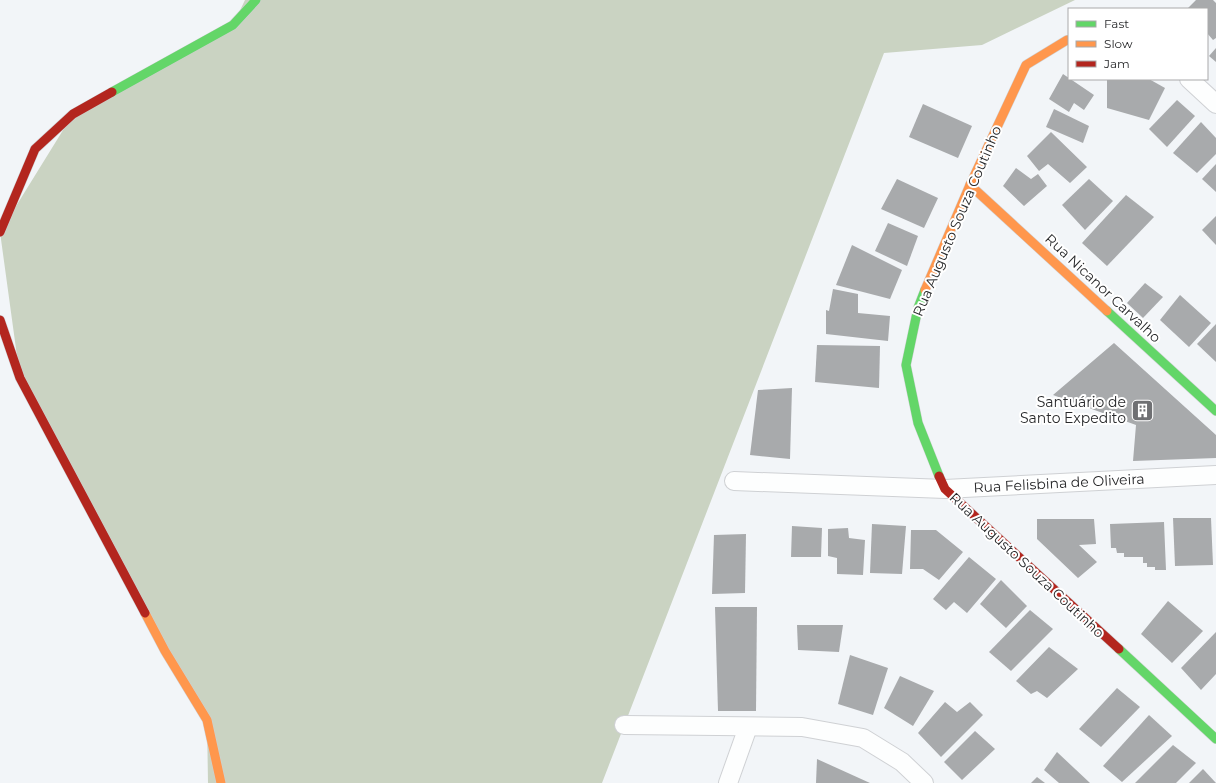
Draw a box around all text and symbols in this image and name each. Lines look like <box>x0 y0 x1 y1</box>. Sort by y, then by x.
legend <box>1068 8 1208 80</box>
text: Fast <box>1104 16 1129 31</box>
text: Slow <box>1104 36 1133 51</box>
text: Jam <box>1103 56 1130 71</box>
street label: Rua Augusto Souza Coutinho <box>909 123 1005 319</box>
street label: Rua Nicanor Carvalho <box>1041 230 1165 346</box>
place label: Santuário de Santo Expedito <box>1020 393 1126 427</box>
building icon: Santuário de Santo Expedito <box>1129 397 1155 423</box>
street label: Rua Felisbina de Oliveira <box>973 470 1145 496</box>
street label: Rua Augusto Souza Coutinho <box>946 488 1108 642</box>

